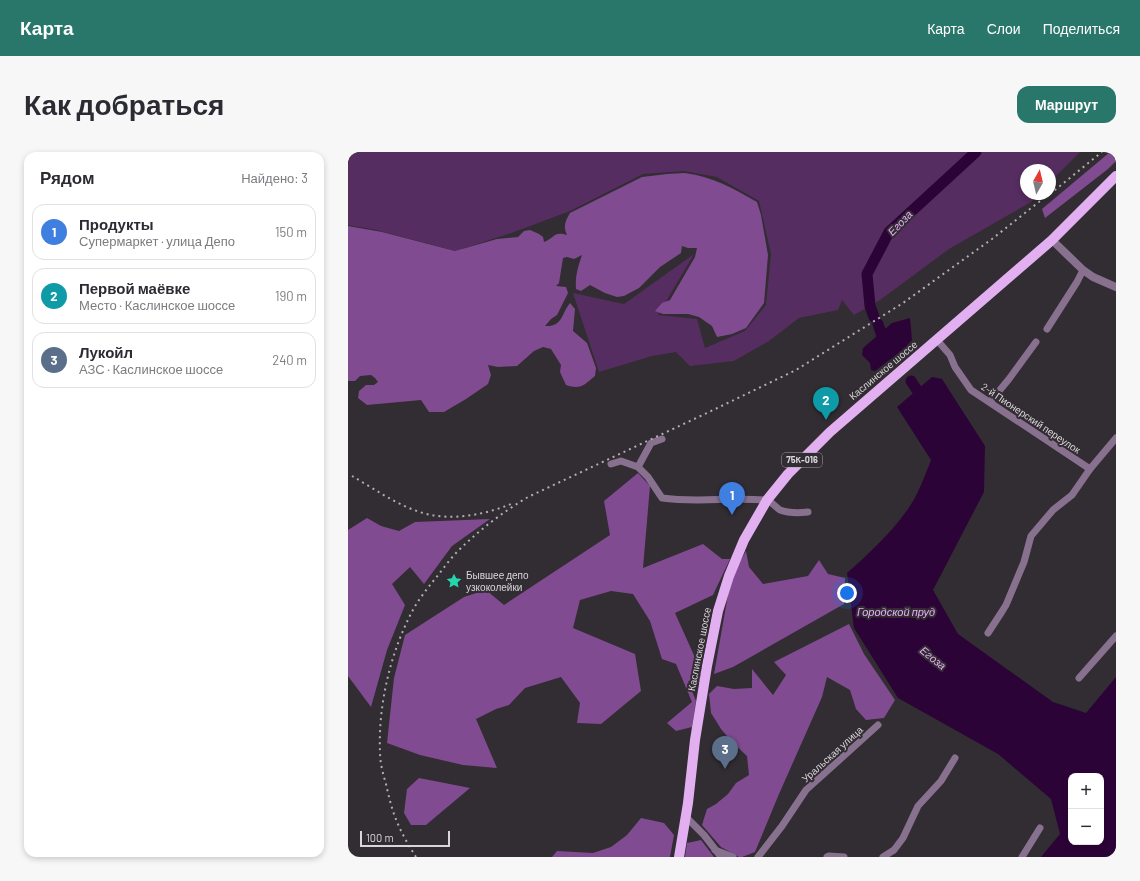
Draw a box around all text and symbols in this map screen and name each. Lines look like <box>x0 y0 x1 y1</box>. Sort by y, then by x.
text: Карта <box>20 16 74 39</box>
text: Карта <box>927 20 965 37</box>
text: Слои <box>987 20 1021 37</box>
text: Поделиться <box>1043 20 1120 37</box>
button: Маршрут <box>1017 86 1116 123</box>
text: Как добраться <box>24 87 224 121</box>
north arrow <box>1020 164 1056 200</box>
text: Рядом <box>40 167 95 187</box>
text: Найдено: 3 <box>241 170 308 186</box>
water label: Егоза <box>885 207 915 238</box>
text: Продукты <box>79 215 154 233</box>
text: 1 <box>52 224 56 240</box>
text: 150 m <box>275 224 307 240</box>
text: Супермаркет · улица Депо <box>79 233 235 249</box>
text: Первой маёвке <box>79 279 190 297</box>
text: 2 <box>50 288 58 304</box>
text: 190 m <box>275 288 307 304</box>
text: Место · Каслинское шоссе <box>79 297 235 313</box>
street label: Каслинское шоссе <box>847 338 920 402</box>
text: Лукойл <box>79 343 133 361</box>
text: 3 <box>50 352 58 368</box>
text: 240 m <box>272 352 307 368</box>
text: АЗС · Каслинское шоссе <box>79 361 223 377</box>
street label: 2-й Пионерский переулок <box>979 380 1083 456</box>
pin: 2 <box>813 387 839 420</box>
road number: 75К-016 <box>782 453 822 467</box>
pin: 1 <box>719 482 745 515</box>
place label: Бывшее депо узкоколейки <box>466 569 529 593</box>
place icon: Бывшее депо узкоколейки <box>445 572 463 590</box>
your location <box>837 583 857 603</box>
water label: Городской пруд <box>857 605 935 618</box>
street label: Каслинское шоссе <box>685 606 713 692</box>
water label: Егоза <box>918 643 949 672</box>
street label: Уральская улица <box>799 723 865 785</box>
pin: 3 <box>712 736 738 769</box>
map controls <box>1068 773 1104 845</box>
button: + <box>1068 773 1104 809</box>
button: − <box>1068 809 1104 845</box>
scale bar <box>360 829 450 848</box>
text: 100 m <box>366 831 394 844</box>

